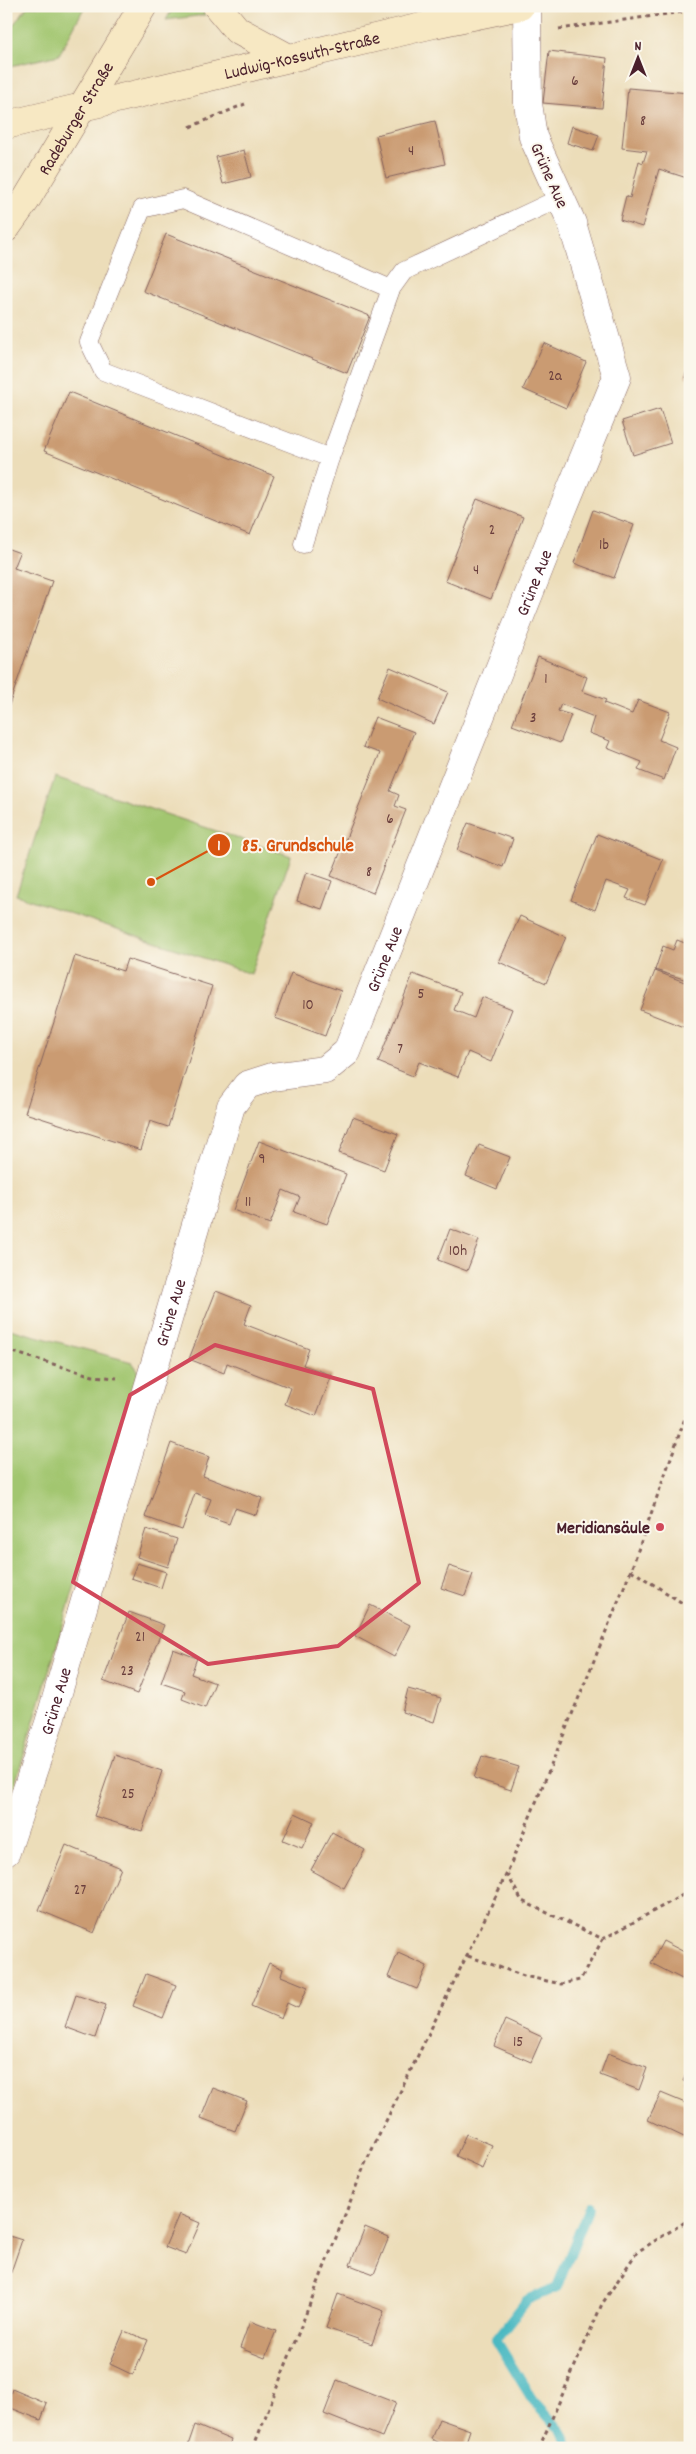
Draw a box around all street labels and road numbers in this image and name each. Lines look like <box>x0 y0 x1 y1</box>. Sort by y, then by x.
street label: Ludwig-Kossuth-Straße <box>222 27 383 88</box>
street label: Radeburger Straße <box>34 58 121 181</box>
street label: Grüne Aue <box>522 139 573 213</box>
street label: Grüne Aue <box>511 546 560 620</box>
street label: Grüne Aue <box>362 923 411 997</box>
street label: Grüne Aue <box>151 1276 194 1350</box>
street label: Grüne Aue <box>36 1665 80 1739</box>

